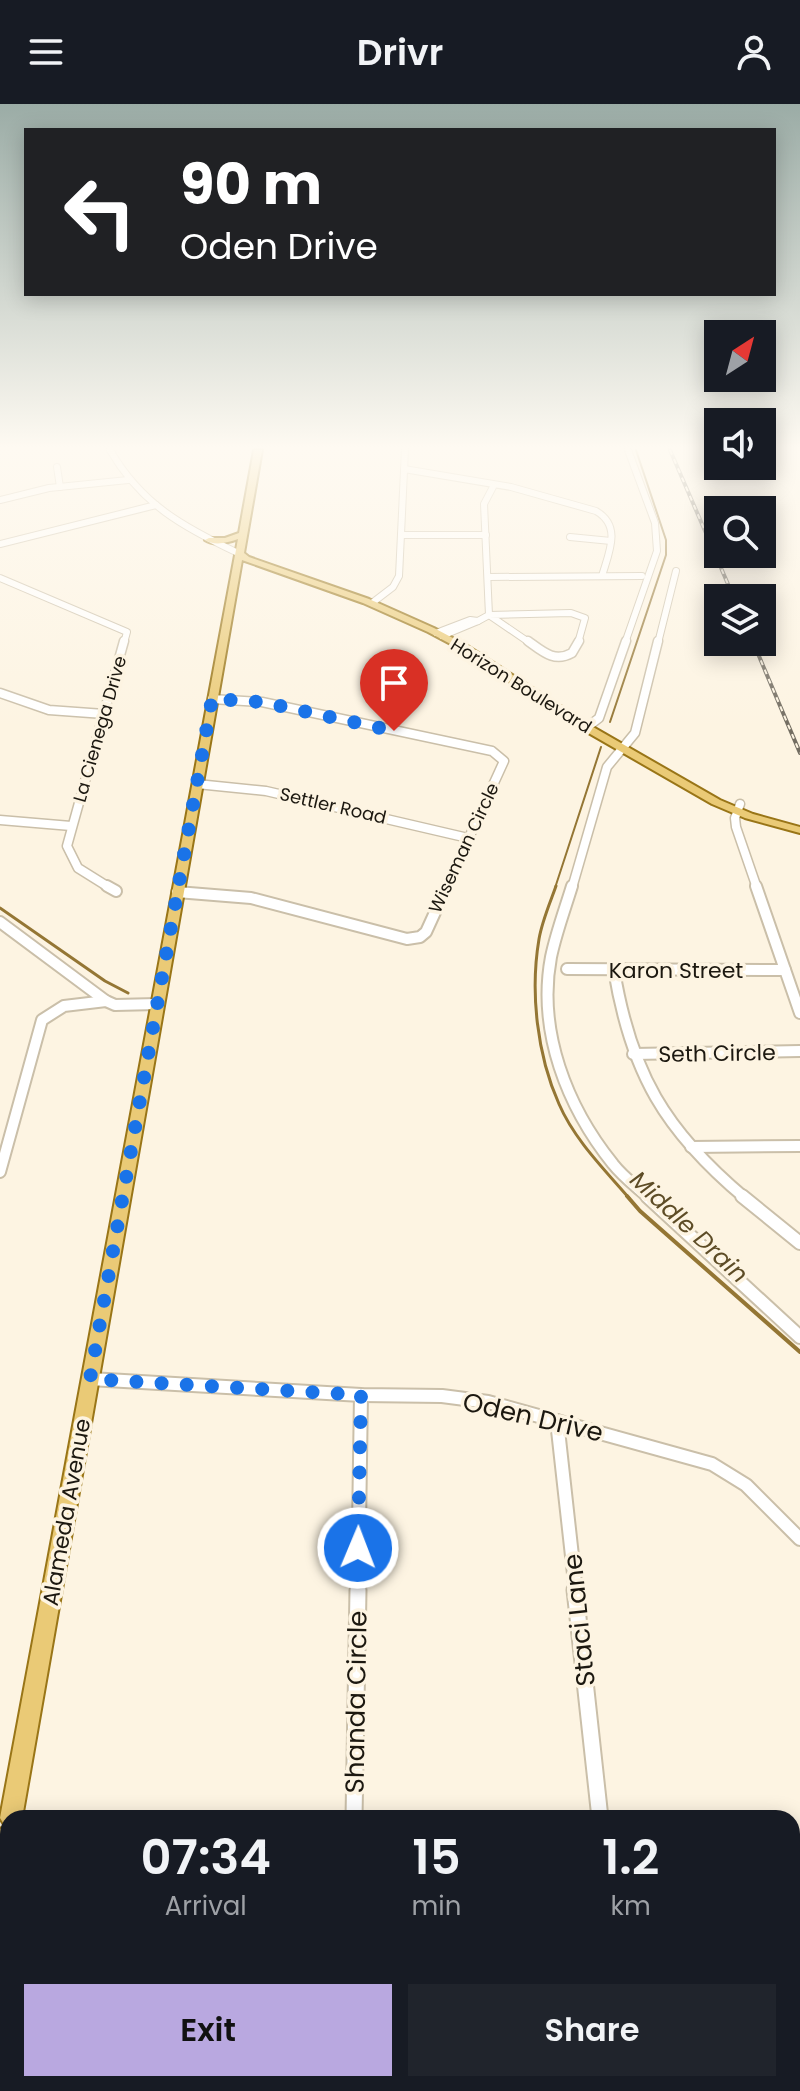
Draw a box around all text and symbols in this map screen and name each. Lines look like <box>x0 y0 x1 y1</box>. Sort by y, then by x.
text: Drivr <box>357 27 443 78</box>
icon: menu <box>24 30 68 74</box>
icon: person <box>732 30 776 74</box>
text: 90 m <box>180 145 322 224</box>
icon: left <box>48 160 152 264</box>
text: Oden Drive <box>180 221 378 272</box>
north arrow <box>704 320 776 392</box>
map controls <box>704 320 776 656</box>
button: sound <box>704 408 776 480</box>
button: search <box>704 496 776 568</box>
button: layers <box>704 584 776 656</box>
street label: Horizon Boulevard <box>446 632 597 739</box>
pin <box>360 649 428 731</box>
street label: La Cienega Drive <box>67 653 132 805</box>
icon: arrive <box>372 661 416 705</box>
street label: Wiseman Circle <box>422 779 505 917</box>
street label: Settler Road <box>277 781 389 830</box>
street label: Karon Street <box>609 955 743 986</box>
street label: Seth Circle <box>658 1037 776 1070</box>
water label: Middle Drain <box>623 1163 756 1290</box>
street label: Oden Drive <box>459 1383 607 1451</box>
street label: Alameda Avenue <box>35 1416 98 1608</box>
position arrow <box>316 1506 400 1590</box>
street label: Staci Lane <box>554 1552 604 1688</box>
street label: Shanda Circle <box>336 1610 376 1794</box>
text: 07:34 <box>141 1824 271 1891</box>
text: 15 <box>412 1824 461 1891</box>
text: 1.2 <box>602 1824 659 1891</box>
text: Arrival <box>165 1888 247 1924</box>
text: min <box>412 1888 461 1924</box>
text: km <box>611 1888 651 1924</box>
button: Exit <box>24 1984 392 2076</box>
button: Share <box>408 1984 776 2076</box>

